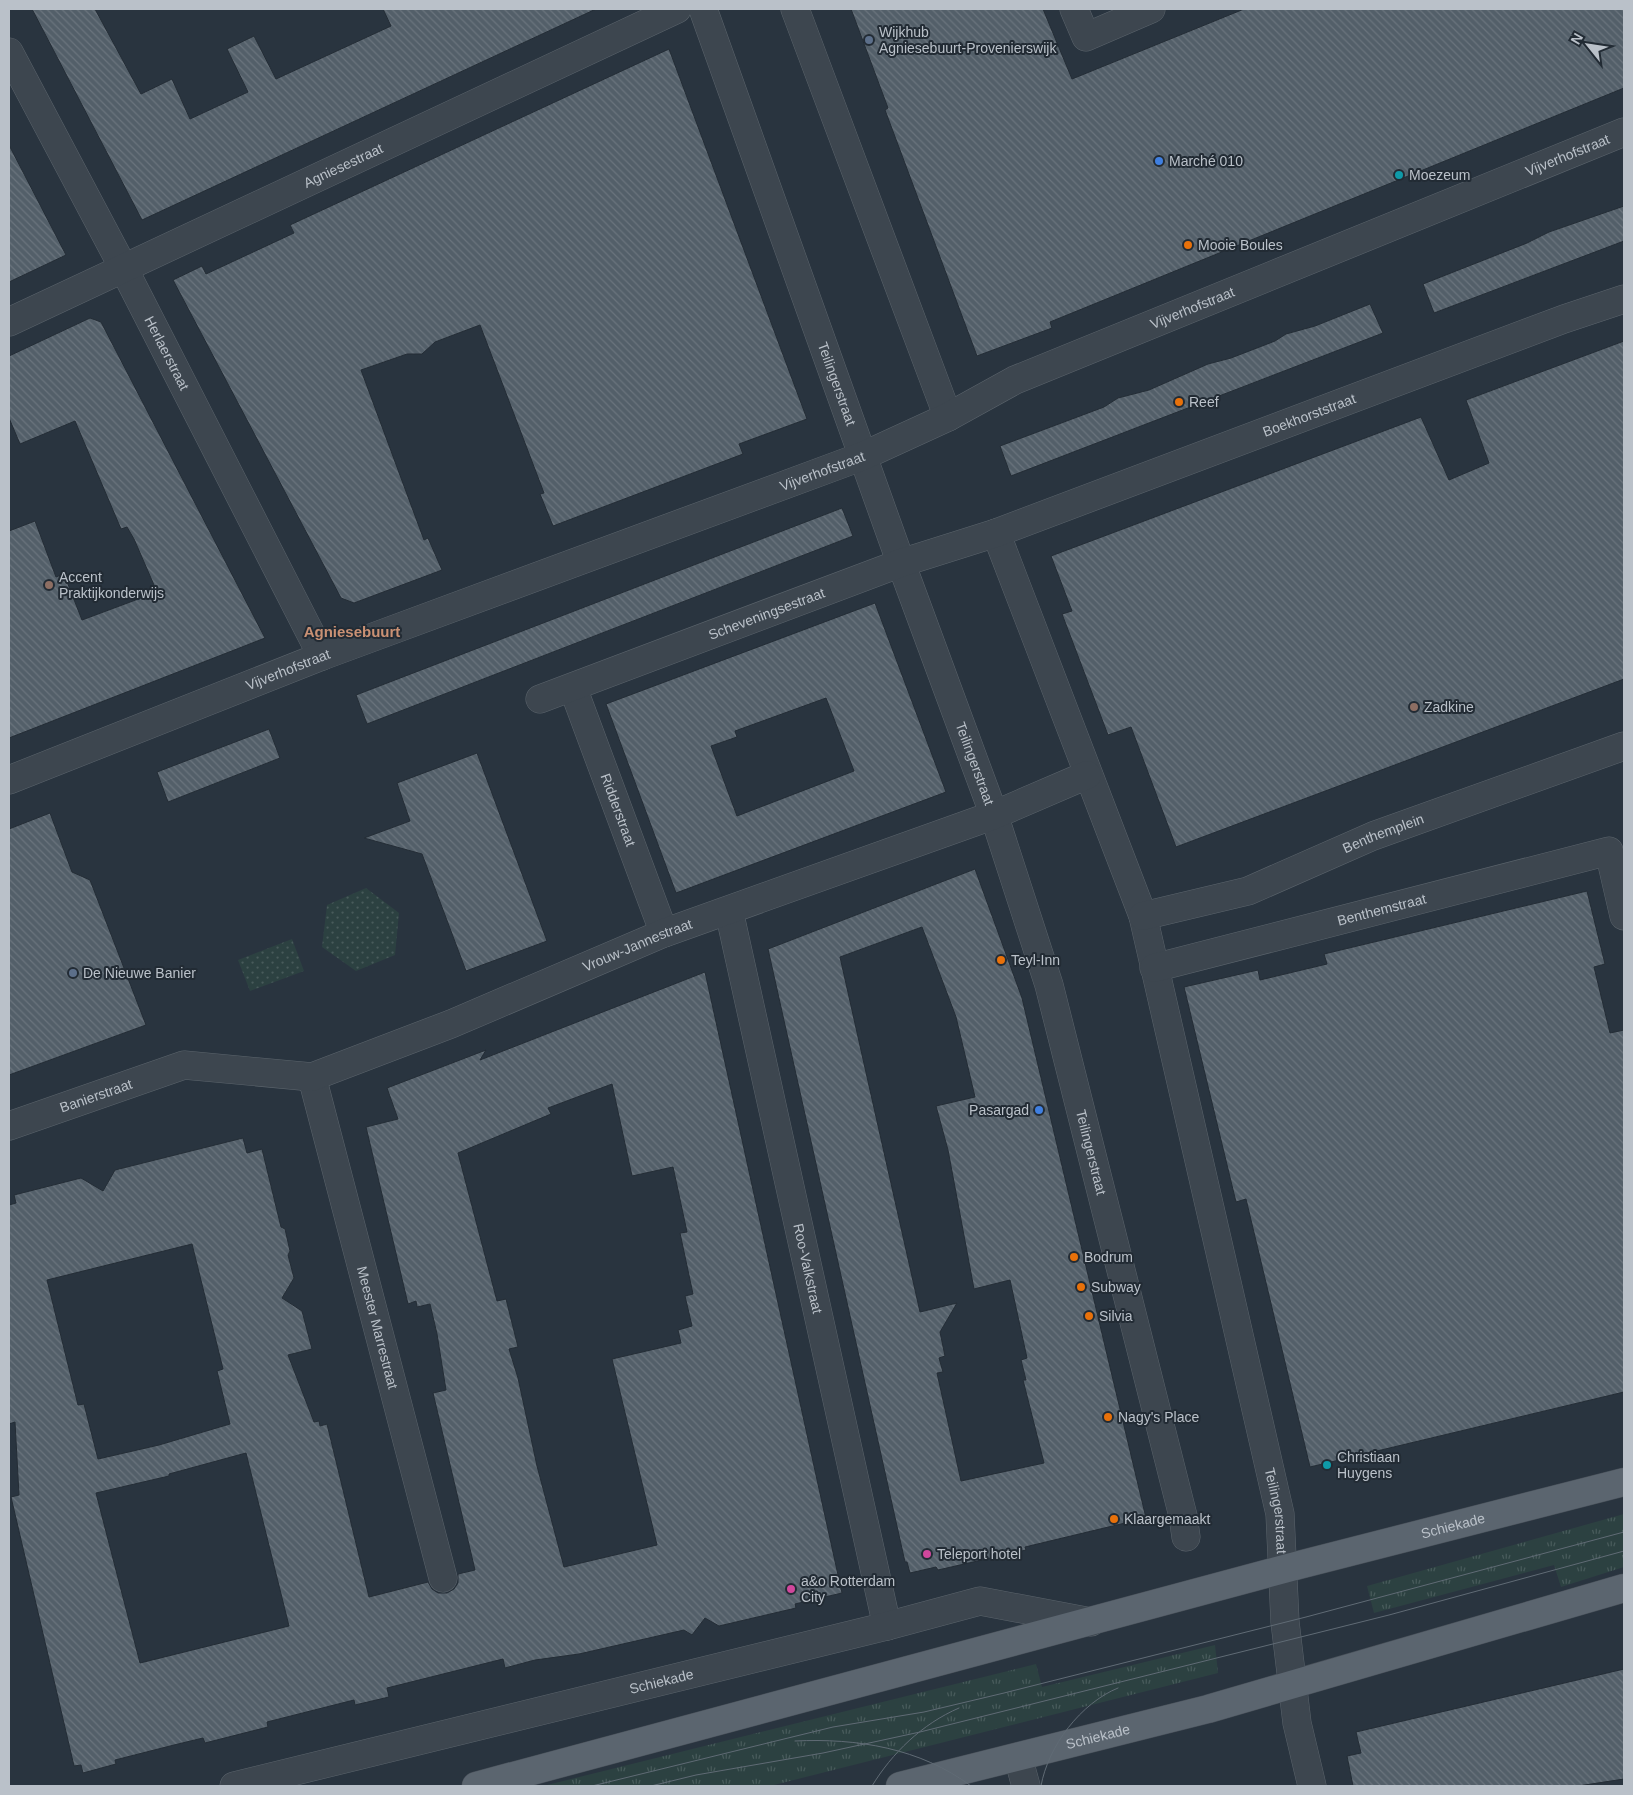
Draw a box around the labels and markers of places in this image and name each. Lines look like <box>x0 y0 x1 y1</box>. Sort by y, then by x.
place label: Wijkhub Agniesebuurt-Provenierswijk <box>879 24 1057 56</box>
marker: Wijkhub Agniesebuurt-Provenierswijk <box>863 34 875 46</box>
place label: Marché 010 <box>1169 153 1243 169</box>
marker: Marché 010 <box>1153 155 1165 167</box>
place label: Moezeum <box>1409 167 1470 183</box>
marker: Moezeum <box>1393 169 1405 181</box>
place label: Mooie Boules <box>1198 237 1283 253</box>
marker: Mooie Boules <box>1182 239 1194 251</box>
place label: Reef <box>1189 394 1219 410</box>
marker: Reef <box>1173 396 1185 408</box>
place label: Accent Praktijkonderwijs <box>59 569 164 601</box>
marker: Accent Praktijkonderwijs <box>43 579 55 591</box>
place label: Zadkine <box>1424 699 1474 715</box>
marker: Zadkine <box>1408 701 1420 713</box>
place label: Teyl-Inn <box>1011 952 1060 968</box>
marker: Teyl-Inn <box>995 954 1007 966</box>
place label: De Nieuwe Banier <box>83 965 196 981</box>
marker: De Nieuwe Banier <box>67 967 79 979</box>
place label: Pasargad <box>969 1102 1029 1118</box>
marker: Pasargad <box>1033 1104 1045 1116</box>
place label: Bodrum <box>1084 1249 1133 1265</box>
marker: Bodrum <box>1068 1251 1080 1263</box>
place label: Subway <box>1091 1279 1141 1295</box>
marker: Subway <box>1075 1281 1087 1293</box>
place label: Silvia <box>1099 1308 1133 1324</box>
marker: Silvia <box>1083 1310 1095 1322</box>
place label: Nagy's Place <box>1118 1409 1199 1425</box>
marker: Nagy's Place <box>1102 1411 1114 1423</box>
place label: Christiaan Huygens <box>1337 1449 1400 1481</box>
marker: Christiaan Huygens <box>1321 1459 1333 1471</box>
place label: Klaargemaakt <box>1124 1511 1210 1527</box>
marker: Klaargemaakt <box>1108 1513 1120 1525</box>
place label: Teleport hotel <box>937 1546 1021 1562</box>
marker: Teleport hotel <box>921 1548 933 1560</box>
place label: a&o Rotterdam City <box>801 1573 895 1605</box>
marker: a&o Rotterdam City <box>785 1583 797 1595</box>

